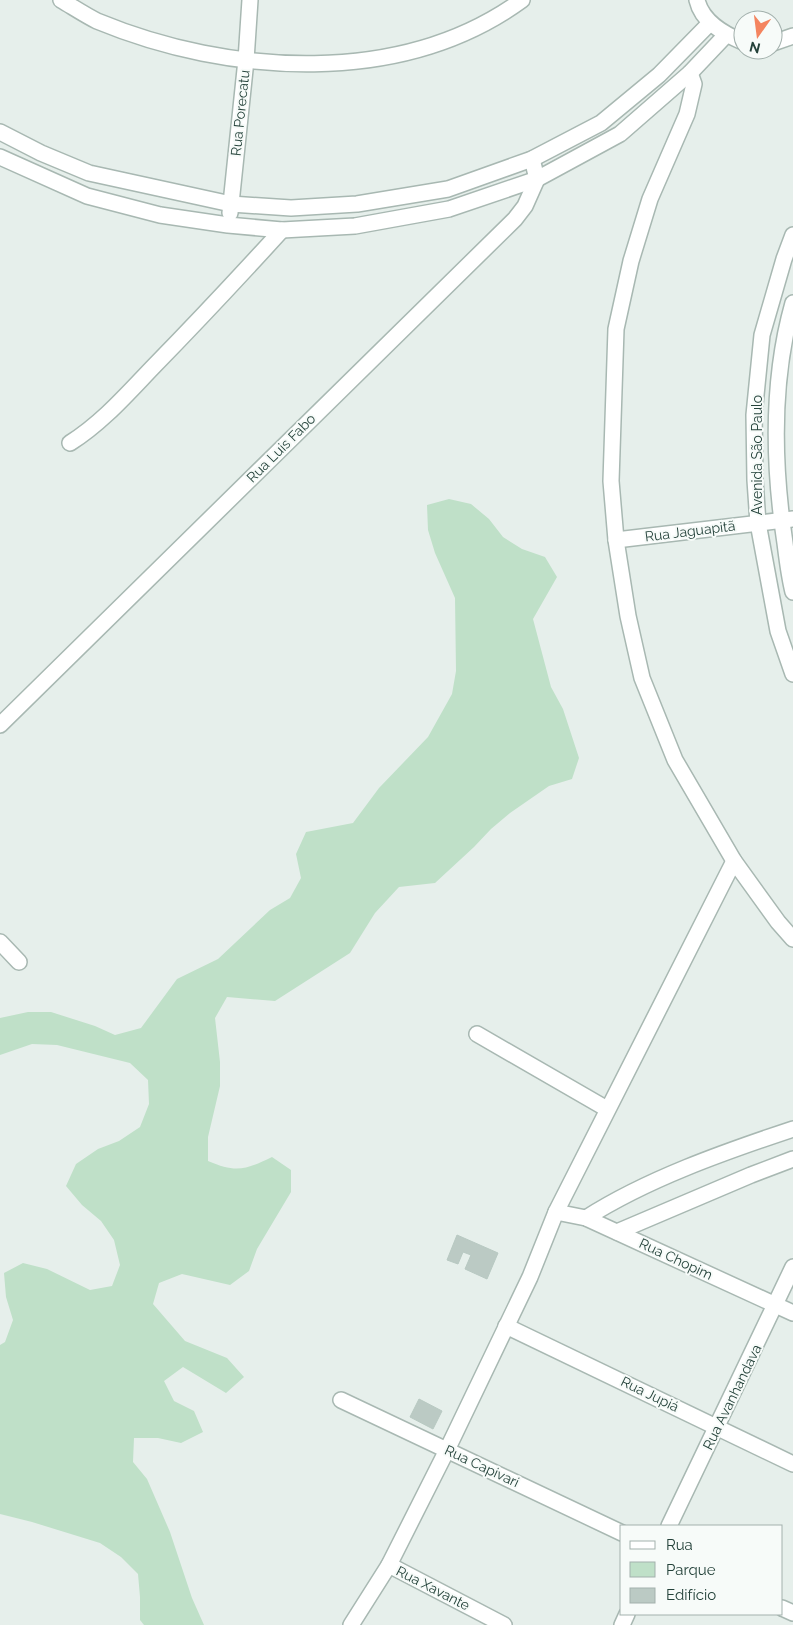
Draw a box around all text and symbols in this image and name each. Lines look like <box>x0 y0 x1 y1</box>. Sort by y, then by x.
north arrow <box>733 10 783 60</box>
text: N <box>748 39 762 57</box>
street label: Rua Porecatu <box>228 69 252 157</box>
street label: Avenida São Paulo <box>749 395 765 515</box>
street label: Rua Luis Fabo <box>243 410 319 486</box>
street label: Rua Jaguapitã <box>644 518 736 544</box>
street label: Rua Chopim <box>637 1235 715 1283</box>
street label: Rua Avanhandava <box>700 1342 764 1452</box>
street label: Rua Jupiá <box>618 1373 682 1415</box>
street label: Rua Capivari <box>442 1442 522 1490</box>
legend <box>620 1525 783 1615</box>
text: Rua <box>666 1536 693 1554</box>
text: Parque <box>666 1561 716 1579</box>
street label: Rua Xavante <box>394 1563 472 1613</box>
text: Edifício <box>666 1586 716 1604</box>

